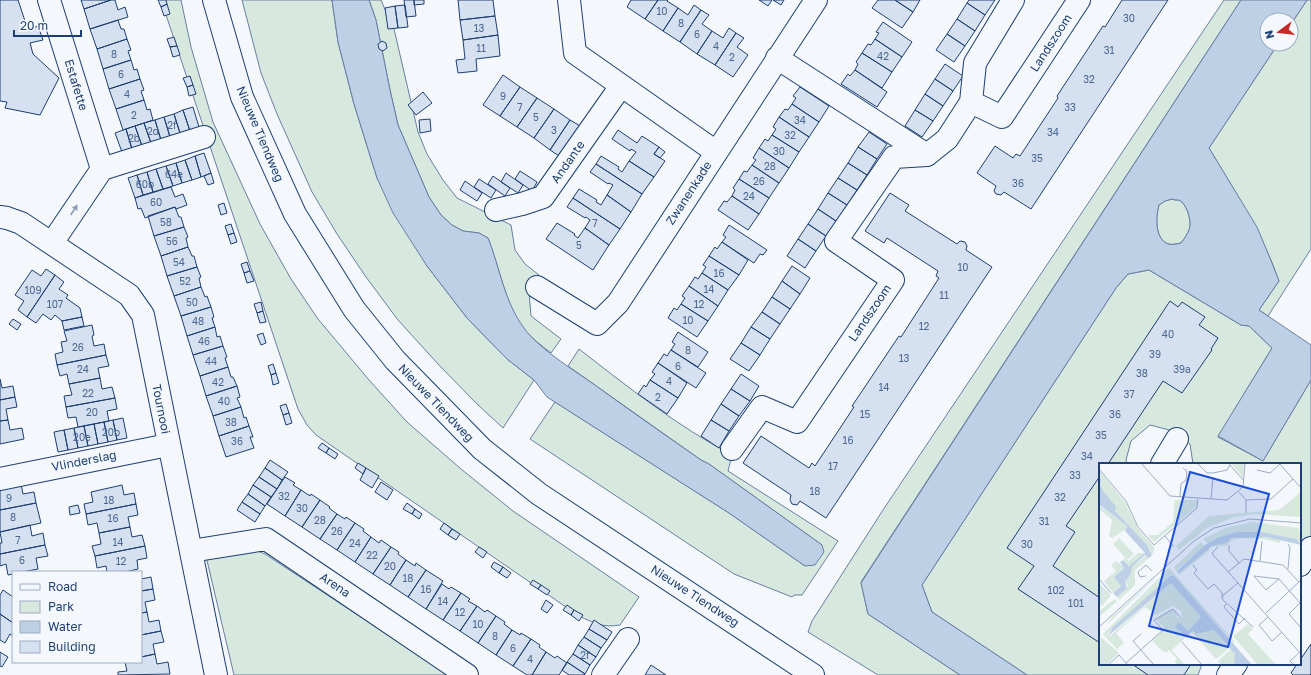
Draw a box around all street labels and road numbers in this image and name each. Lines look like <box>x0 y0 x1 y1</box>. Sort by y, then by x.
street label: Landszoom <box>1026 11 1075 74</box>
street label: Estafette <box>62 57 91 112</box>
street label: Nieuwe Tiendweg <box>234 84 287 184</box>
street label: Andante <box>548 137 588 186</box>
street label: Zwanenkade <box>662 158 715 227</box>
street label: Landszoom <box>845 281 894 344</box>
street label: Nieuwe Tiendweg <box>395 361 477 445</box>
street label: Tournooi <box>149 383 174 435</box>
street label: Vlinderslag <box>50 447 118 474</box>
street label: Nieuwe Tiendweg <box>648 561 742 630</box>
street label: Arena <box>317 569 353 600</box>

